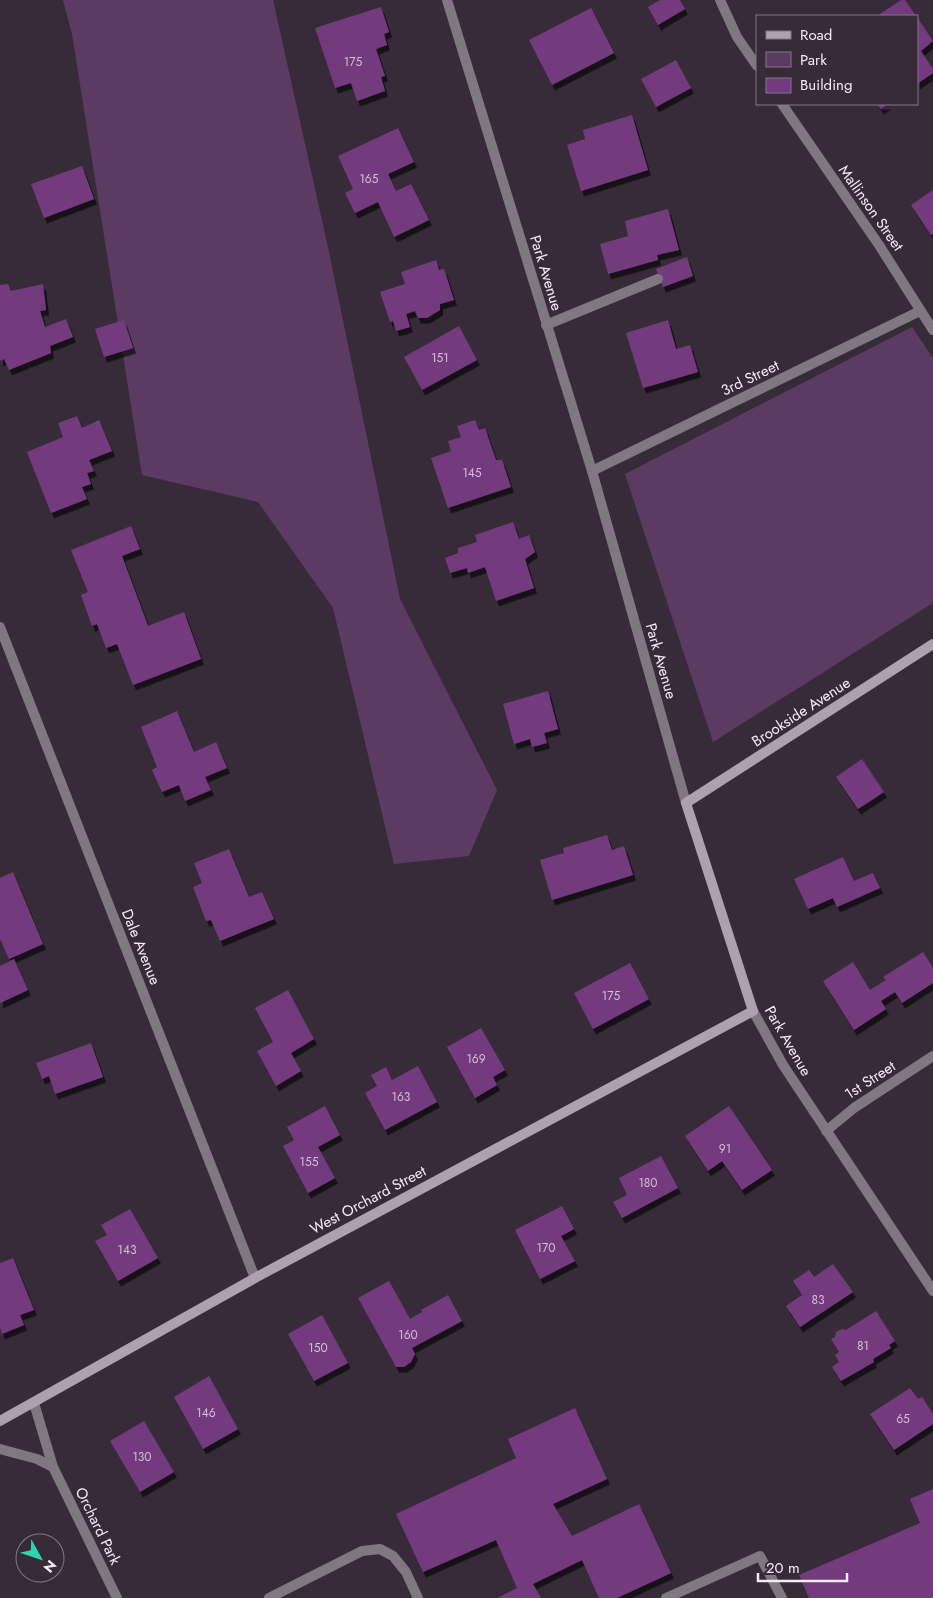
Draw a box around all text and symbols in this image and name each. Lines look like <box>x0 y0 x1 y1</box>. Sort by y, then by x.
legend <box>756 15 918 105</box>
text: Road <box>800 24 832 46</box>
text: Park <box>800 49 827 71</box>
house number: 175 <box>344 53 362 71</box>
text: Building <box>800 74 852 96</box>
street label: Mallinson Street <box>833 161 909 256</box>
house number: 165 <box>359 170 379 188</box>
street label: Park Avenue <box>524 233 568 314</box>
house number: 151 <box>431 349 449 367</box>
street label: 3rd Street <box>717 354 783 402</box>
house number: 145 <box>462 464 482 482</box>
street label: Park Avenue <box>640 620 682 702</box>
street label: Brookside Avenue <box>747 672 855 752</box>
street label: Dale Avenue <box>116 906 166 988</box>
house number: 175 <box>602 987 620 1005</box>
street label: Park Avenue <box>759 1002 817 1080</box>
house number: 169 <box>466 1050 486 1068</box>
street label: 1st Street <box>840 1055 900 1105</box>
house number: 163 <box>392 1088 411 1106</box>
house number: 91 <box>719 1140 731 1158</box>
house number: 155 <box>300 1153 319 1171</box>
street label: West Orchard Street <box>306 1160 430 1240</box>
house number: 180 <box>638 1174 658 1192</box>
house number: 170 <box>537 1239 555 1257</box>
house number: 143 <box>118 1241 137 1259</box>
house number: 83 <box>811 1291 825 1309</box>
house number: 160 <box>398 1326 418 1344</box>
house number: 81 <box>857 1337 869 1355</box>
house number: 150 <box>308 1339 328 1357</box>
house number: 146 <box>196 1404 216 1422</box>
house number: 65 <box>896 1410 910 1428</box>
house number: 130 <box>132 1448 152 1466</box>
street label: Orchard Park <box>70 1483 126 1569</box>
north arrow <box>15 1533 65 1583</box>
scale bar <box>758 1550 847 1582</box>
text: N <box>39 1556 61 1577</box>
text: 20 m <box>766 1557 800 1579</box>

